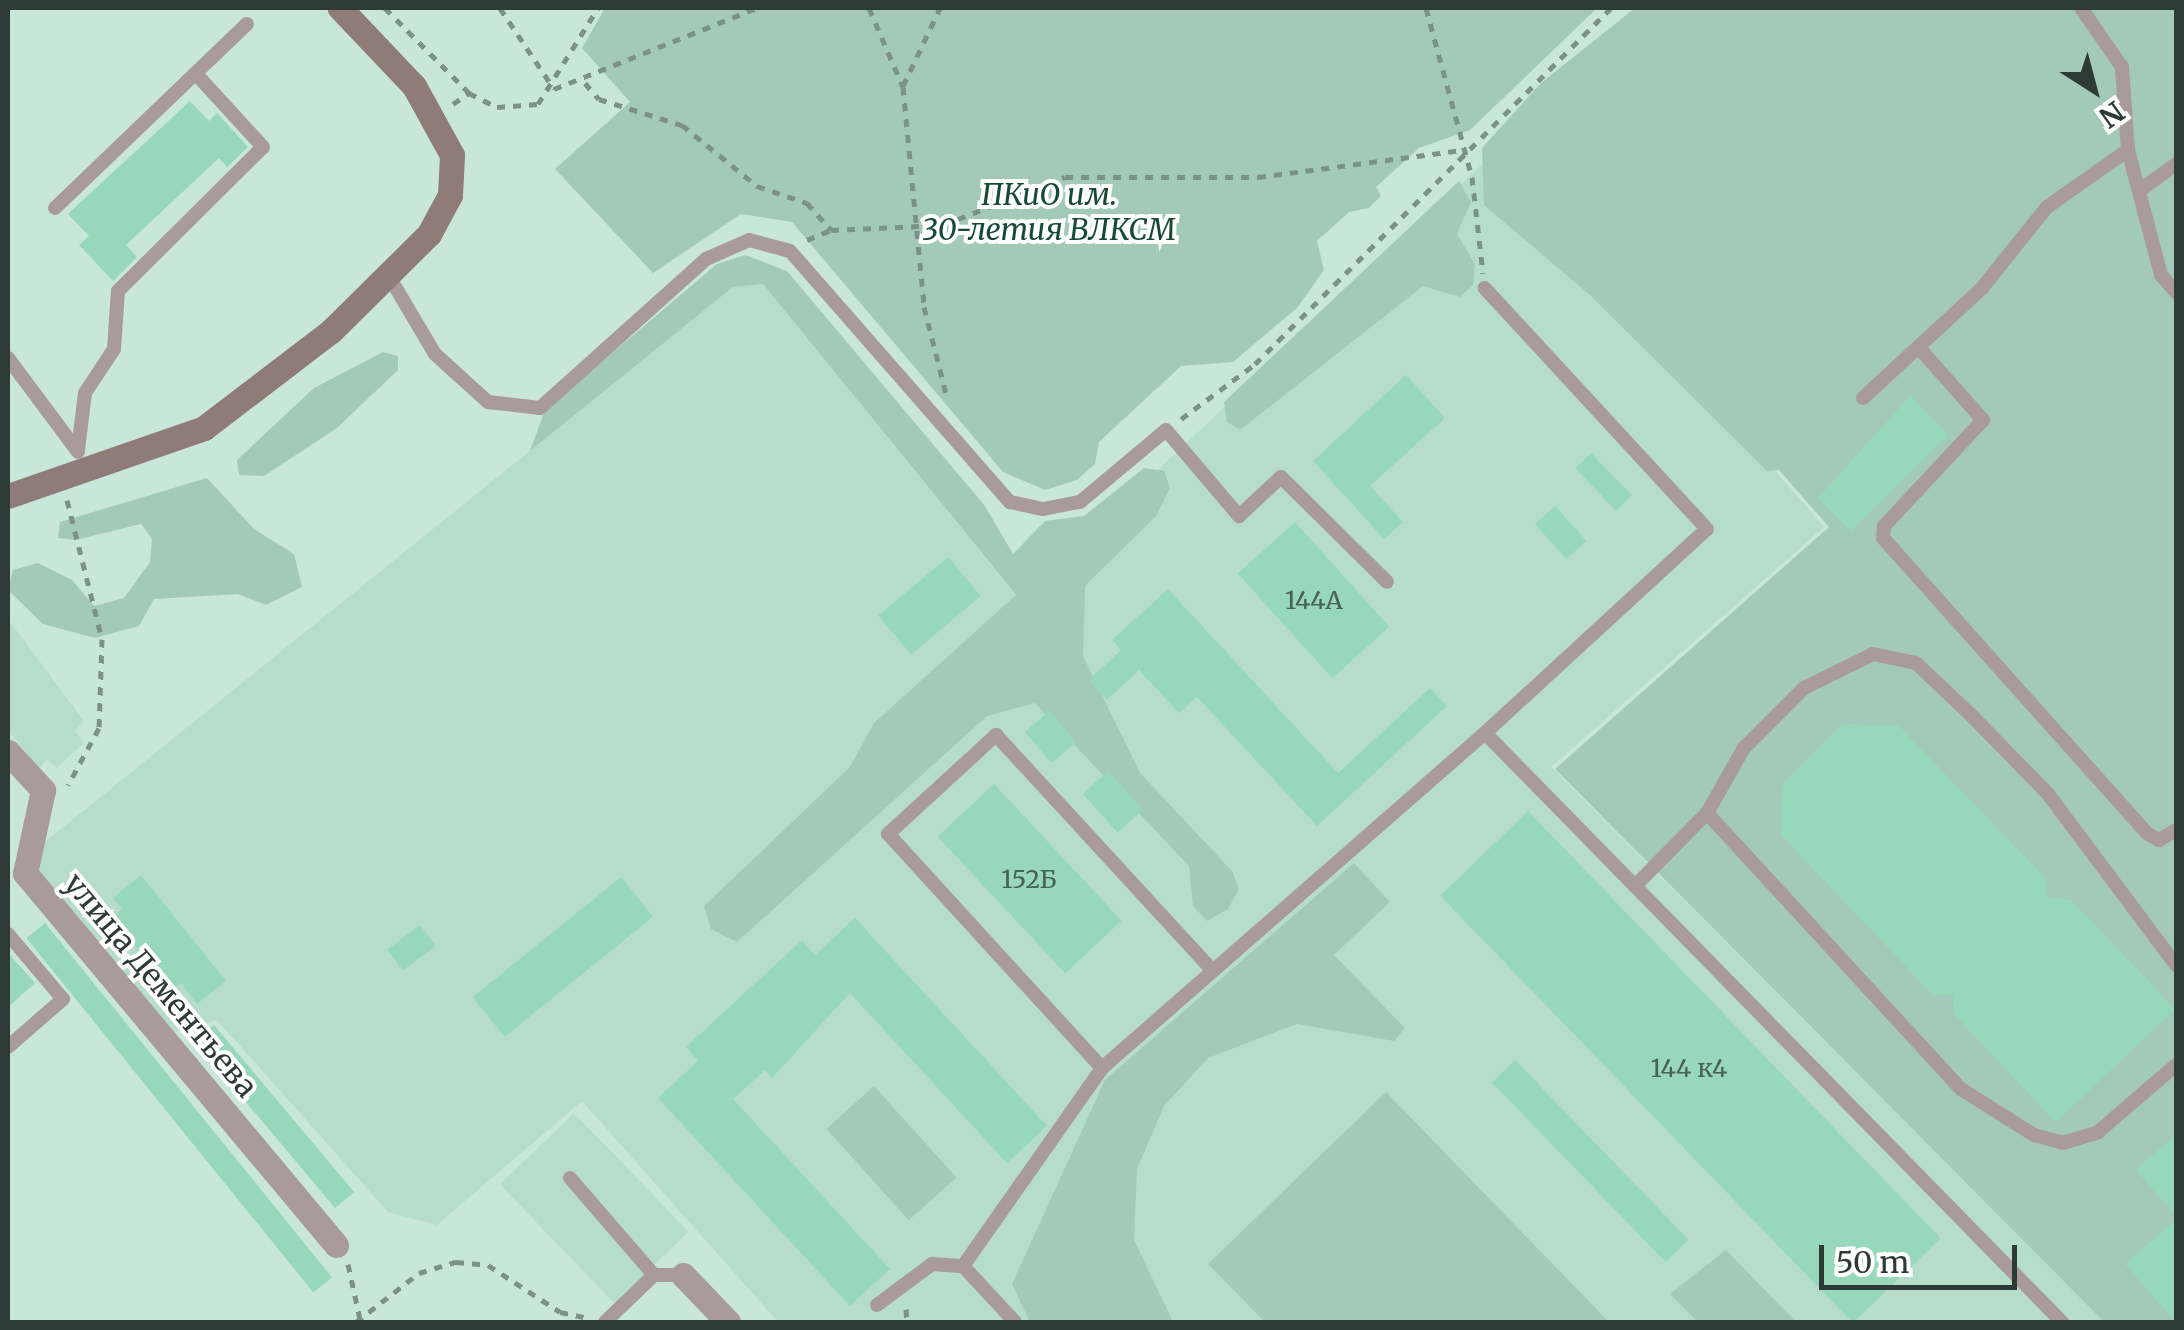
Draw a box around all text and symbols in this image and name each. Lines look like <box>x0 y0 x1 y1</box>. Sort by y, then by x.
north arrow <box>2044 40 2144 140</box>
text: N <box>2092 93 2131 135</box>
park label: ПКиО им. 30-летия ВЛКСМ <box>922 176 1176 246</box>
house number: 144А <box>1285 585 1343 615</box>
house number: 152Б <box>1001 864 1057 894</box>
street label: улица Дементьева <box>57 866 265 1104</box>
house number: 144 к4 <box>1651 1053 1727 1083</box>
scale bar <box>1824 1225 2022 1287</box>
text: 50 m <box>1836 1243 1909 1281</box>

